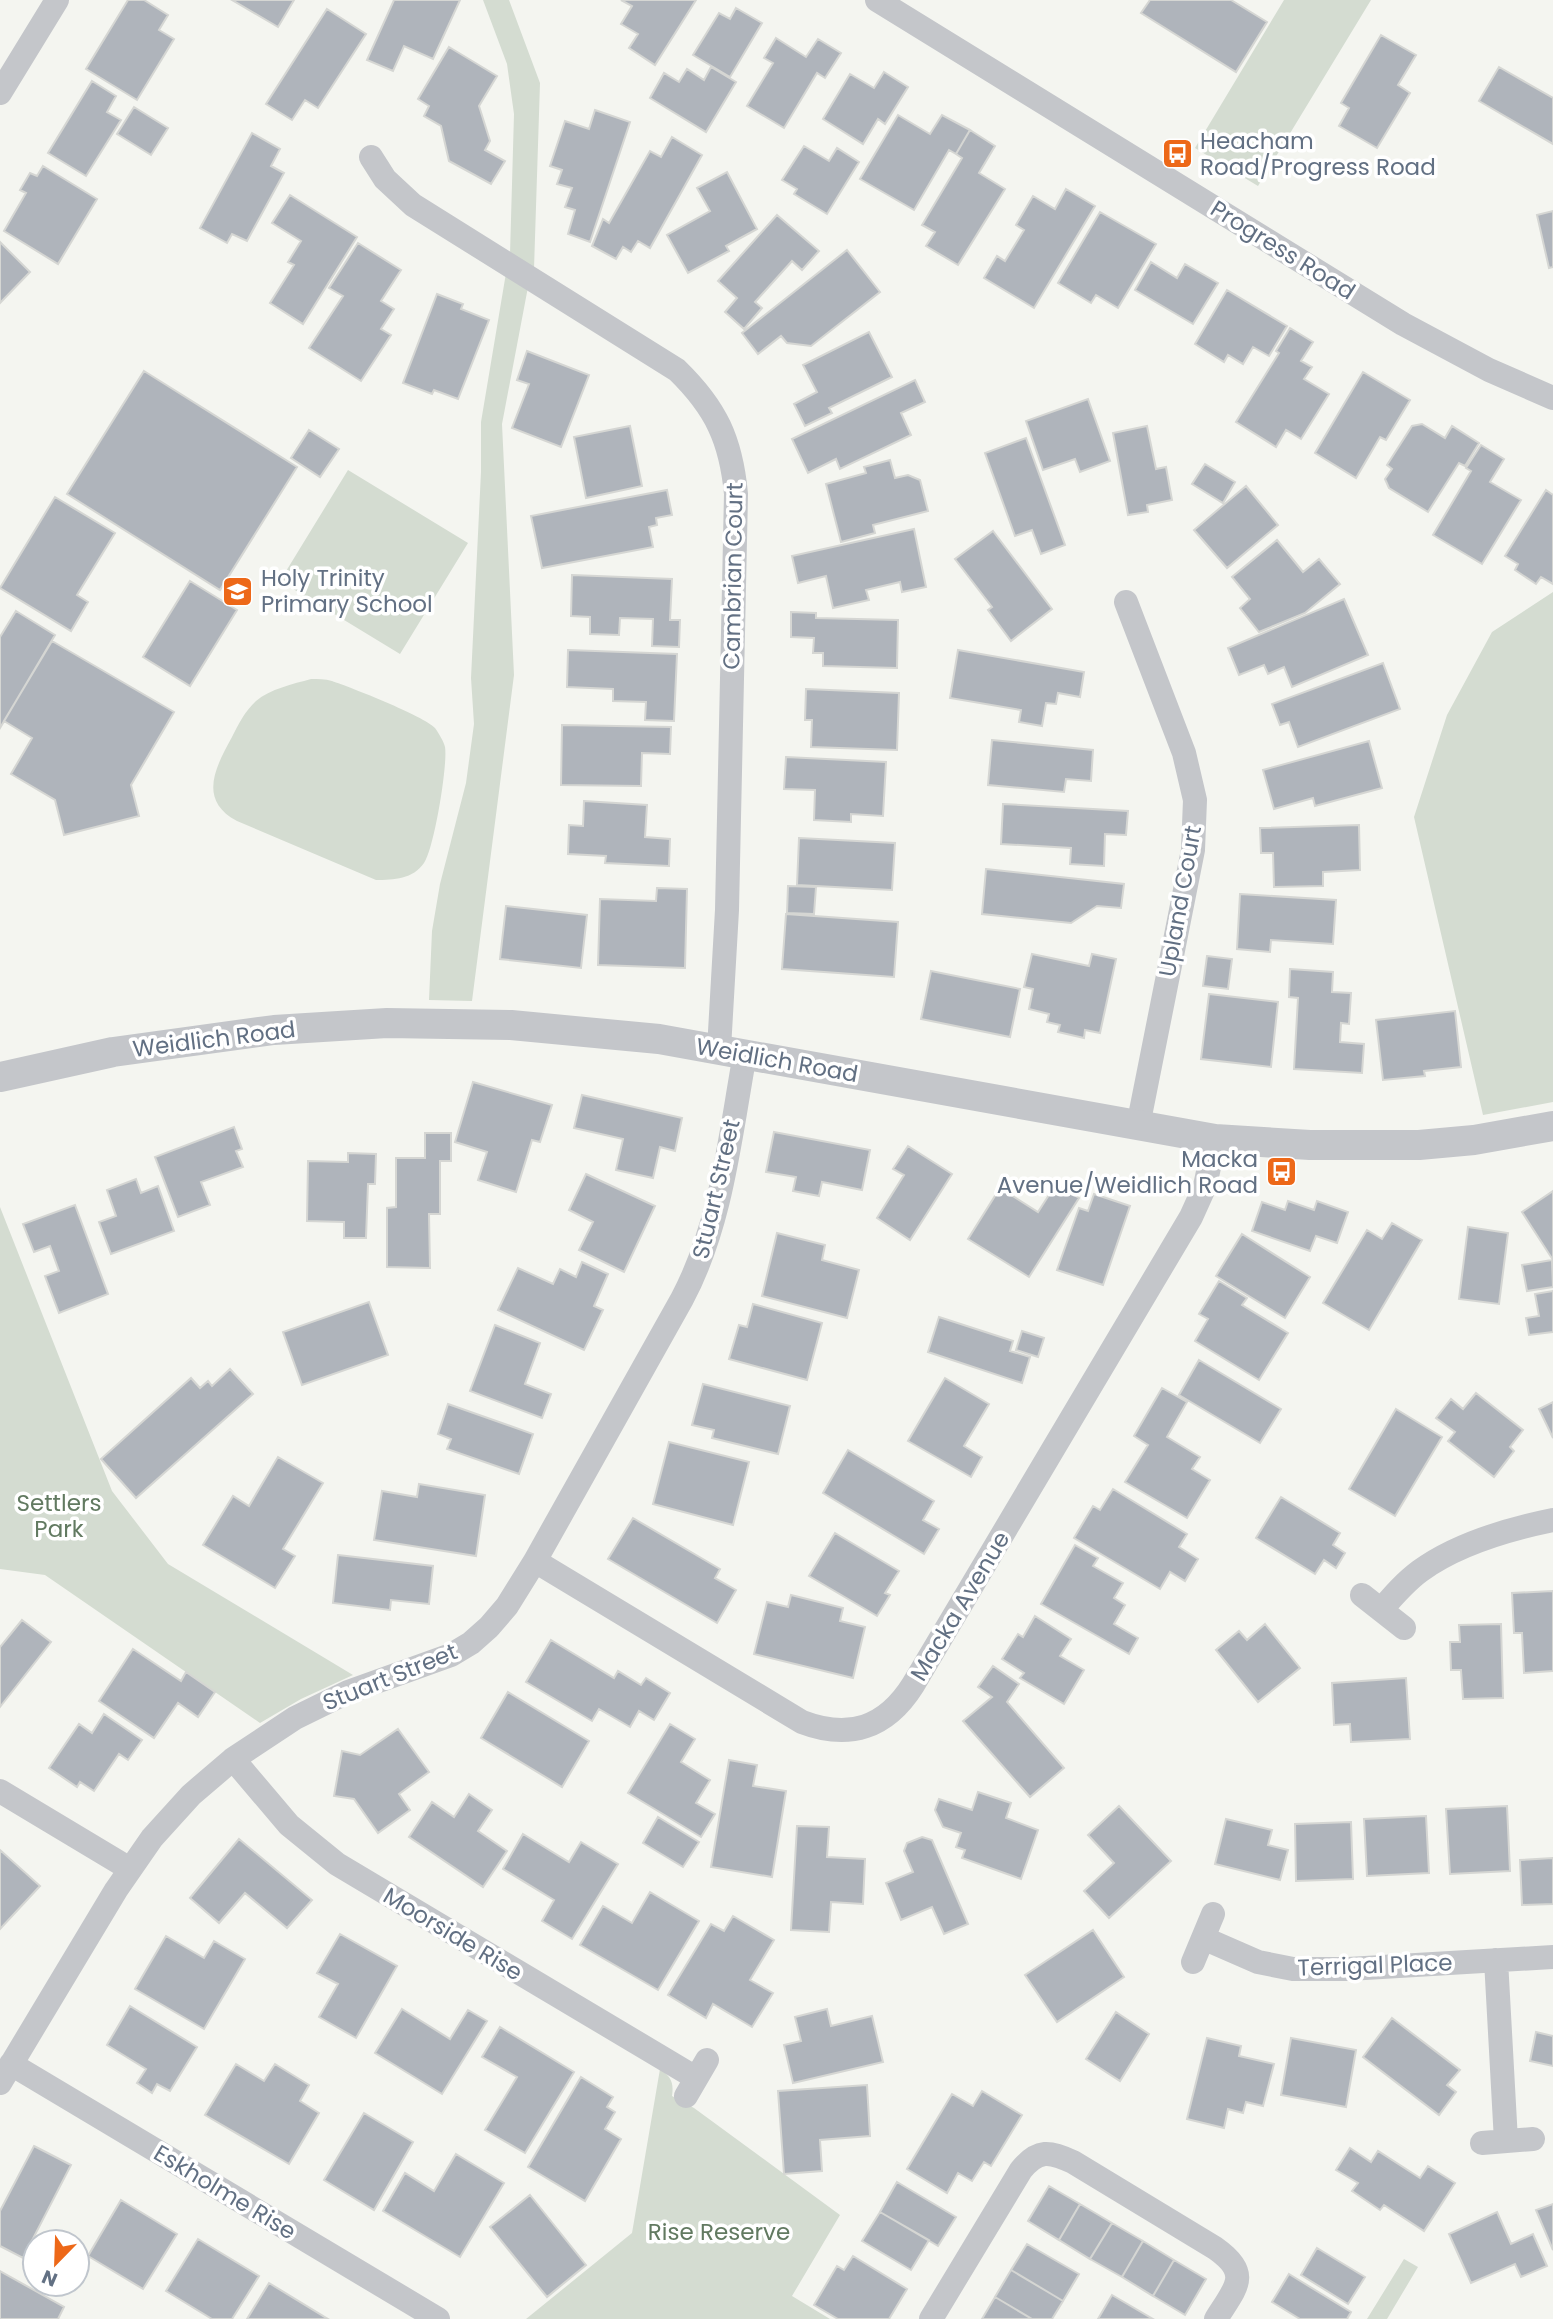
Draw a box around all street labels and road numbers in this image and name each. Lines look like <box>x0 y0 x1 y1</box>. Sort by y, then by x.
street label: Progress Road <box>1205 193 1361 307</box>
street label: Cambrian Court <box>715 482 751 670</box>
street label: Upland Court <box>1151 823 1209 979</box>
street label: Weidlich Road <box>131 1013 297 1065</box>
street label: Weidlich Road <box>694 1030 860 1090</box>
street label: Stuart Street <box>684 1116 748 1262</box>
street label: Macka Avenue <box>903 1525 1017 1687</box>
street label: Stuart Street <box>318 1635 462 1719</box>
street label: Moorside Rise <box>377 1880 529 1988</box>
street label: Terrigal Place <box>1297 1946 1453 1984</box>
street label: Eskholme Rise <box>148 2137 302 2247</box>

